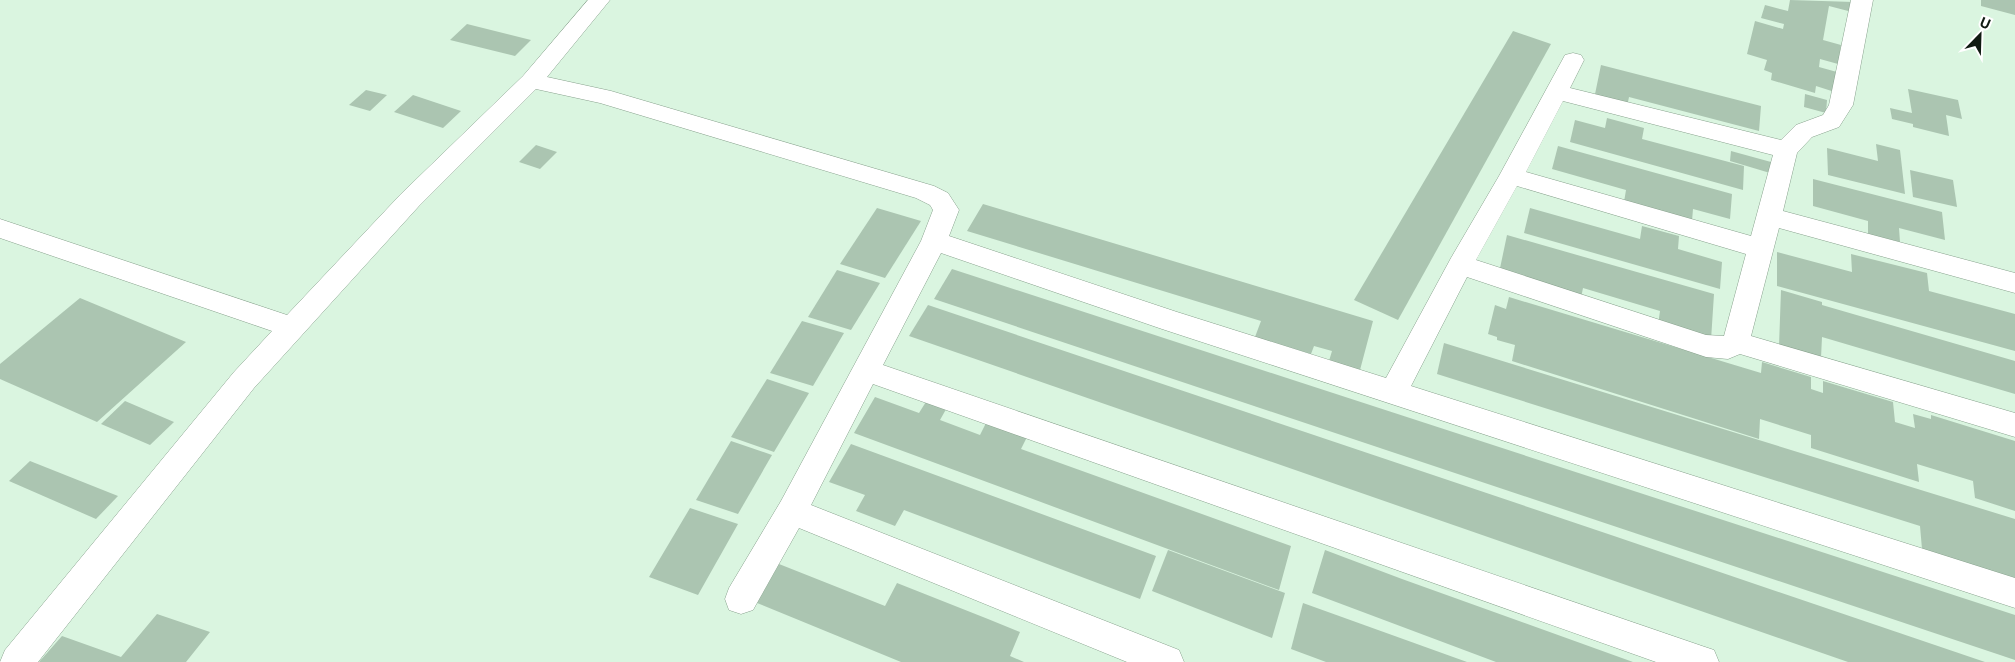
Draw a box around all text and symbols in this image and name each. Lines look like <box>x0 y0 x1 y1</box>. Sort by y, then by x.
north arrow <box>1955 10 2005 60</box>
text: U <box>1977 14 1993 32</box>

